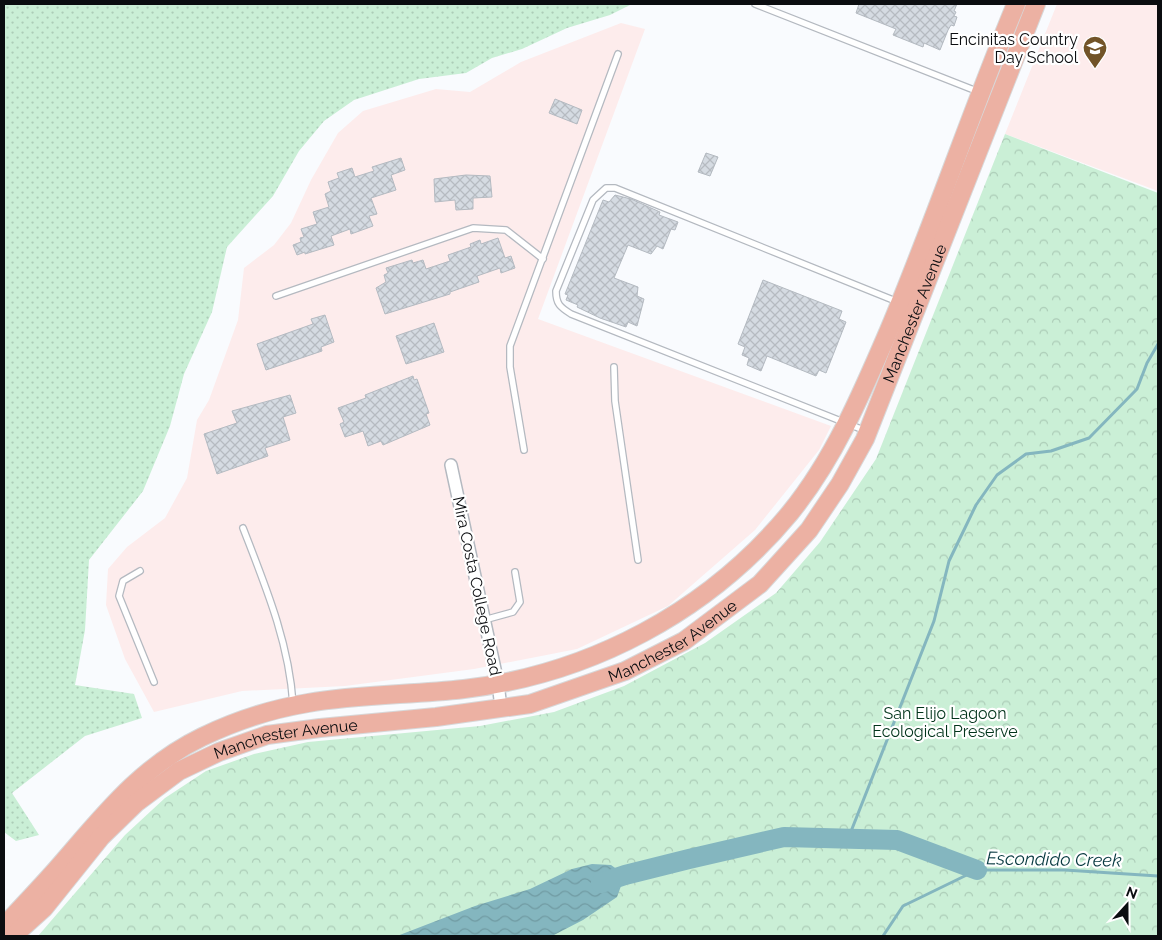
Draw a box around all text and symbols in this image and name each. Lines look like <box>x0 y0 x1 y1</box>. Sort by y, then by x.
place label: Encinitas Country Day School <box>949 30 1079 67</box>
school or university icon: Encinitas Country Day School <box>1082 35 1108 69</box>
street label: Manchester Avenue <box>879 241 950 385</box>
street label: Mira Costa College Road <box>449 495 505 677</box>
street label: Manchester Avenue <box>605 595 740 686</box>
park label: San Elijo Lagoon Ecological Preserve <box>872 704 1018 741</box>
street label: Manchester Avenue <box>211 715 358 763</box>
water label: Escondido Creek <box>986 847 1122 871</box>
north arrow <box>1102 880 1152 930</box>
text: N <box>1124 883 1140 902</box>

